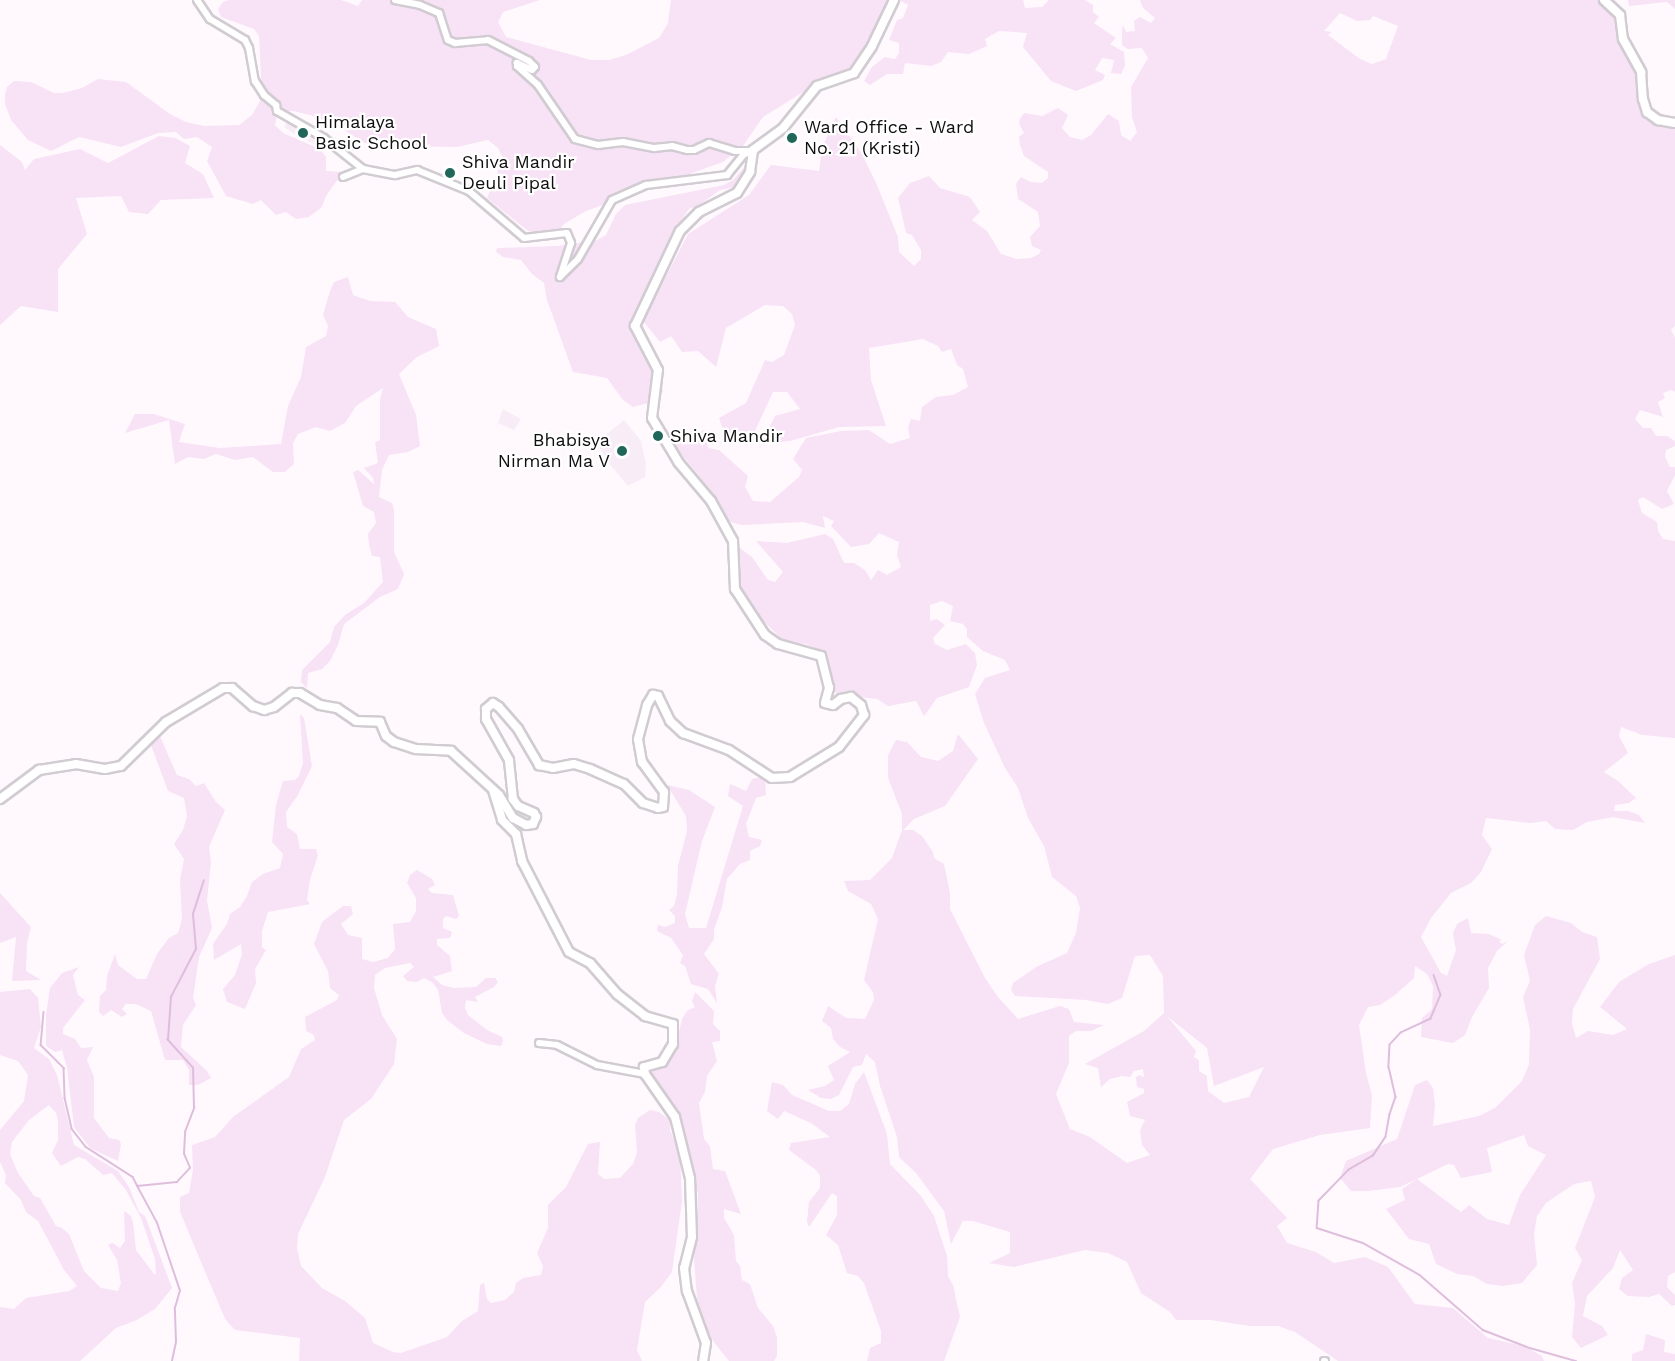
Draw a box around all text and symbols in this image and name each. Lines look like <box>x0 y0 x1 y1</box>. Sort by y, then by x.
place label: Himalaya Basic School <box>315 112 427 154</box>
place label: Ward Office - Ward No. 21 (Kristi) <box>804 117 975 160</box>
marker: Himalaya Basic School <box>296 126 310 140</box>
marker: Ward Office - Ward No. 21 (Kristi) <box>785 131 799 145</box>
place label: Shiva Mandir Deuli Pipal <box>462 152 575 195</box>
marker: Shiva Mandir Deuli Pipal <box>443 166 457 180</box>
place label: Shiva Mandir <box>670 425 783 447</box>
marker: Shiva Mandir <box>651 429 665 443</box>
place label: Bhabisya Nirman Ma V <box>497 430 610 472</box>
marker: Bhabisya Nirman Ma V <box>615 444 629 458</box>

